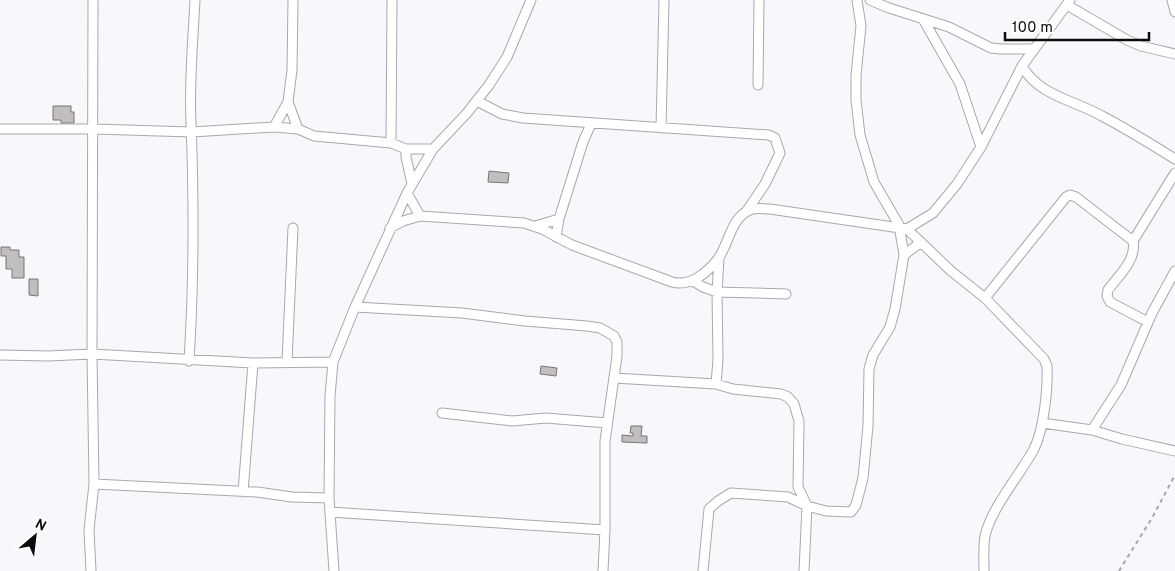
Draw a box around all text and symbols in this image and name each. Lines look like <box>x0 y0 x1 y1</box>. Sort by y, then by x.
scale bar <box>1005 10 1149 42</box>
text: 100 m <box>1012 19 1053 38</box>
north arrow <box>10 511 60 561</box>
text: N <box>32 516 49 536</box>

